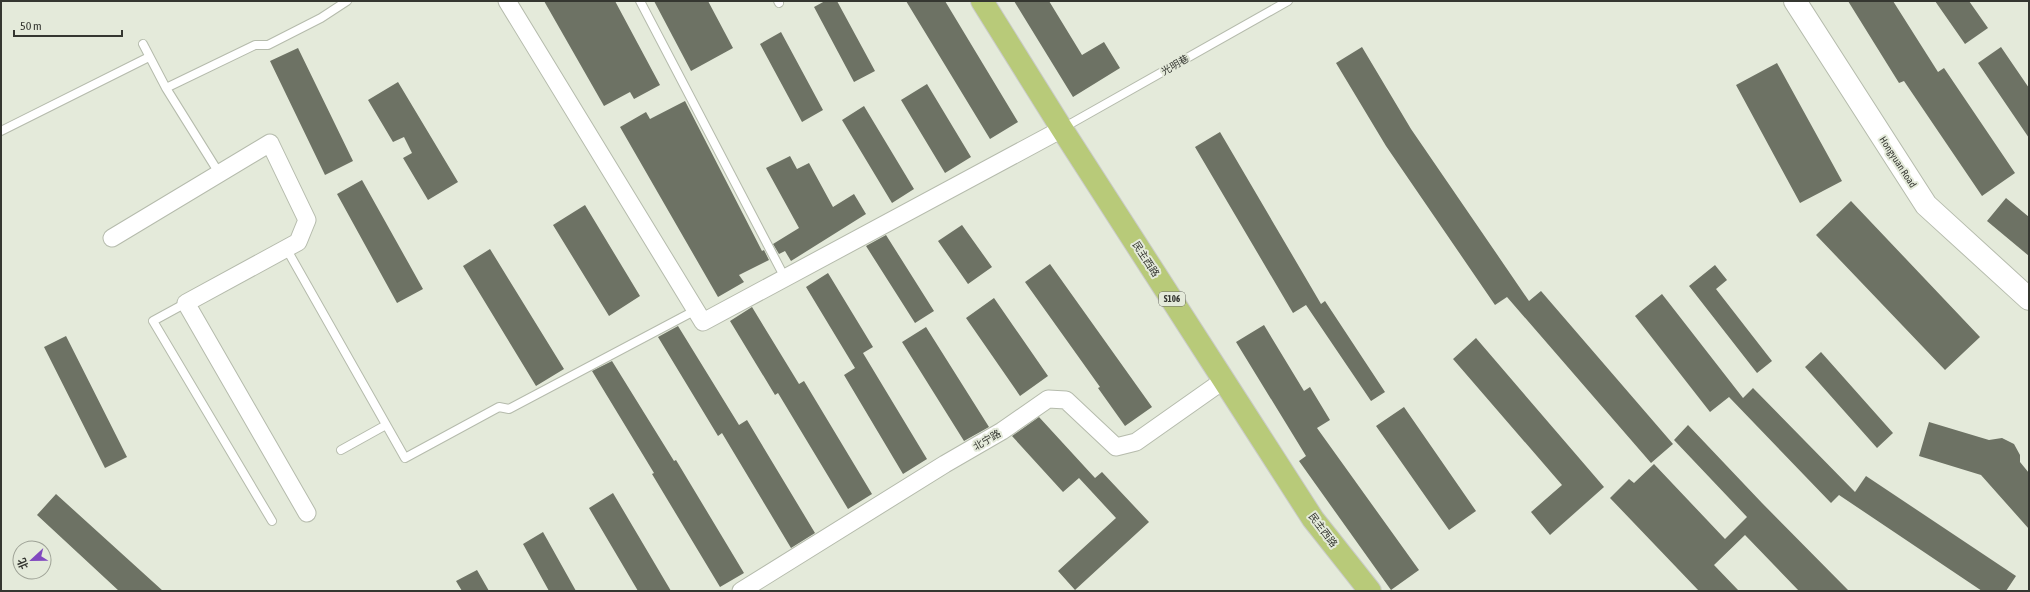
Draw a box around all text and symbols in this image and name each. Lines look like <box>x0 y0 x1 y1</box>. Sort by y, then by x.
scale bar <box>14 12 122 38</box>
text: 50 m <box>20 19 42 33</box>
street label: 光明巷 <box>1159 53 1191 77</box>
street label: Hongyuan Road <box>1877 134 1919 190</box>
street label: 民主西路 <box>1130 239 1162 279</box>
road number: S106 <box>1159 292 1185 306</box>
street label: 北宁路 <box>971 428 1003 452</box>
street label: 民主西路 <box>1307 511 1339 549</box>
north arrow <box>12 540 52 580</box>
text: 北 <box>15 556 30 571</box>

